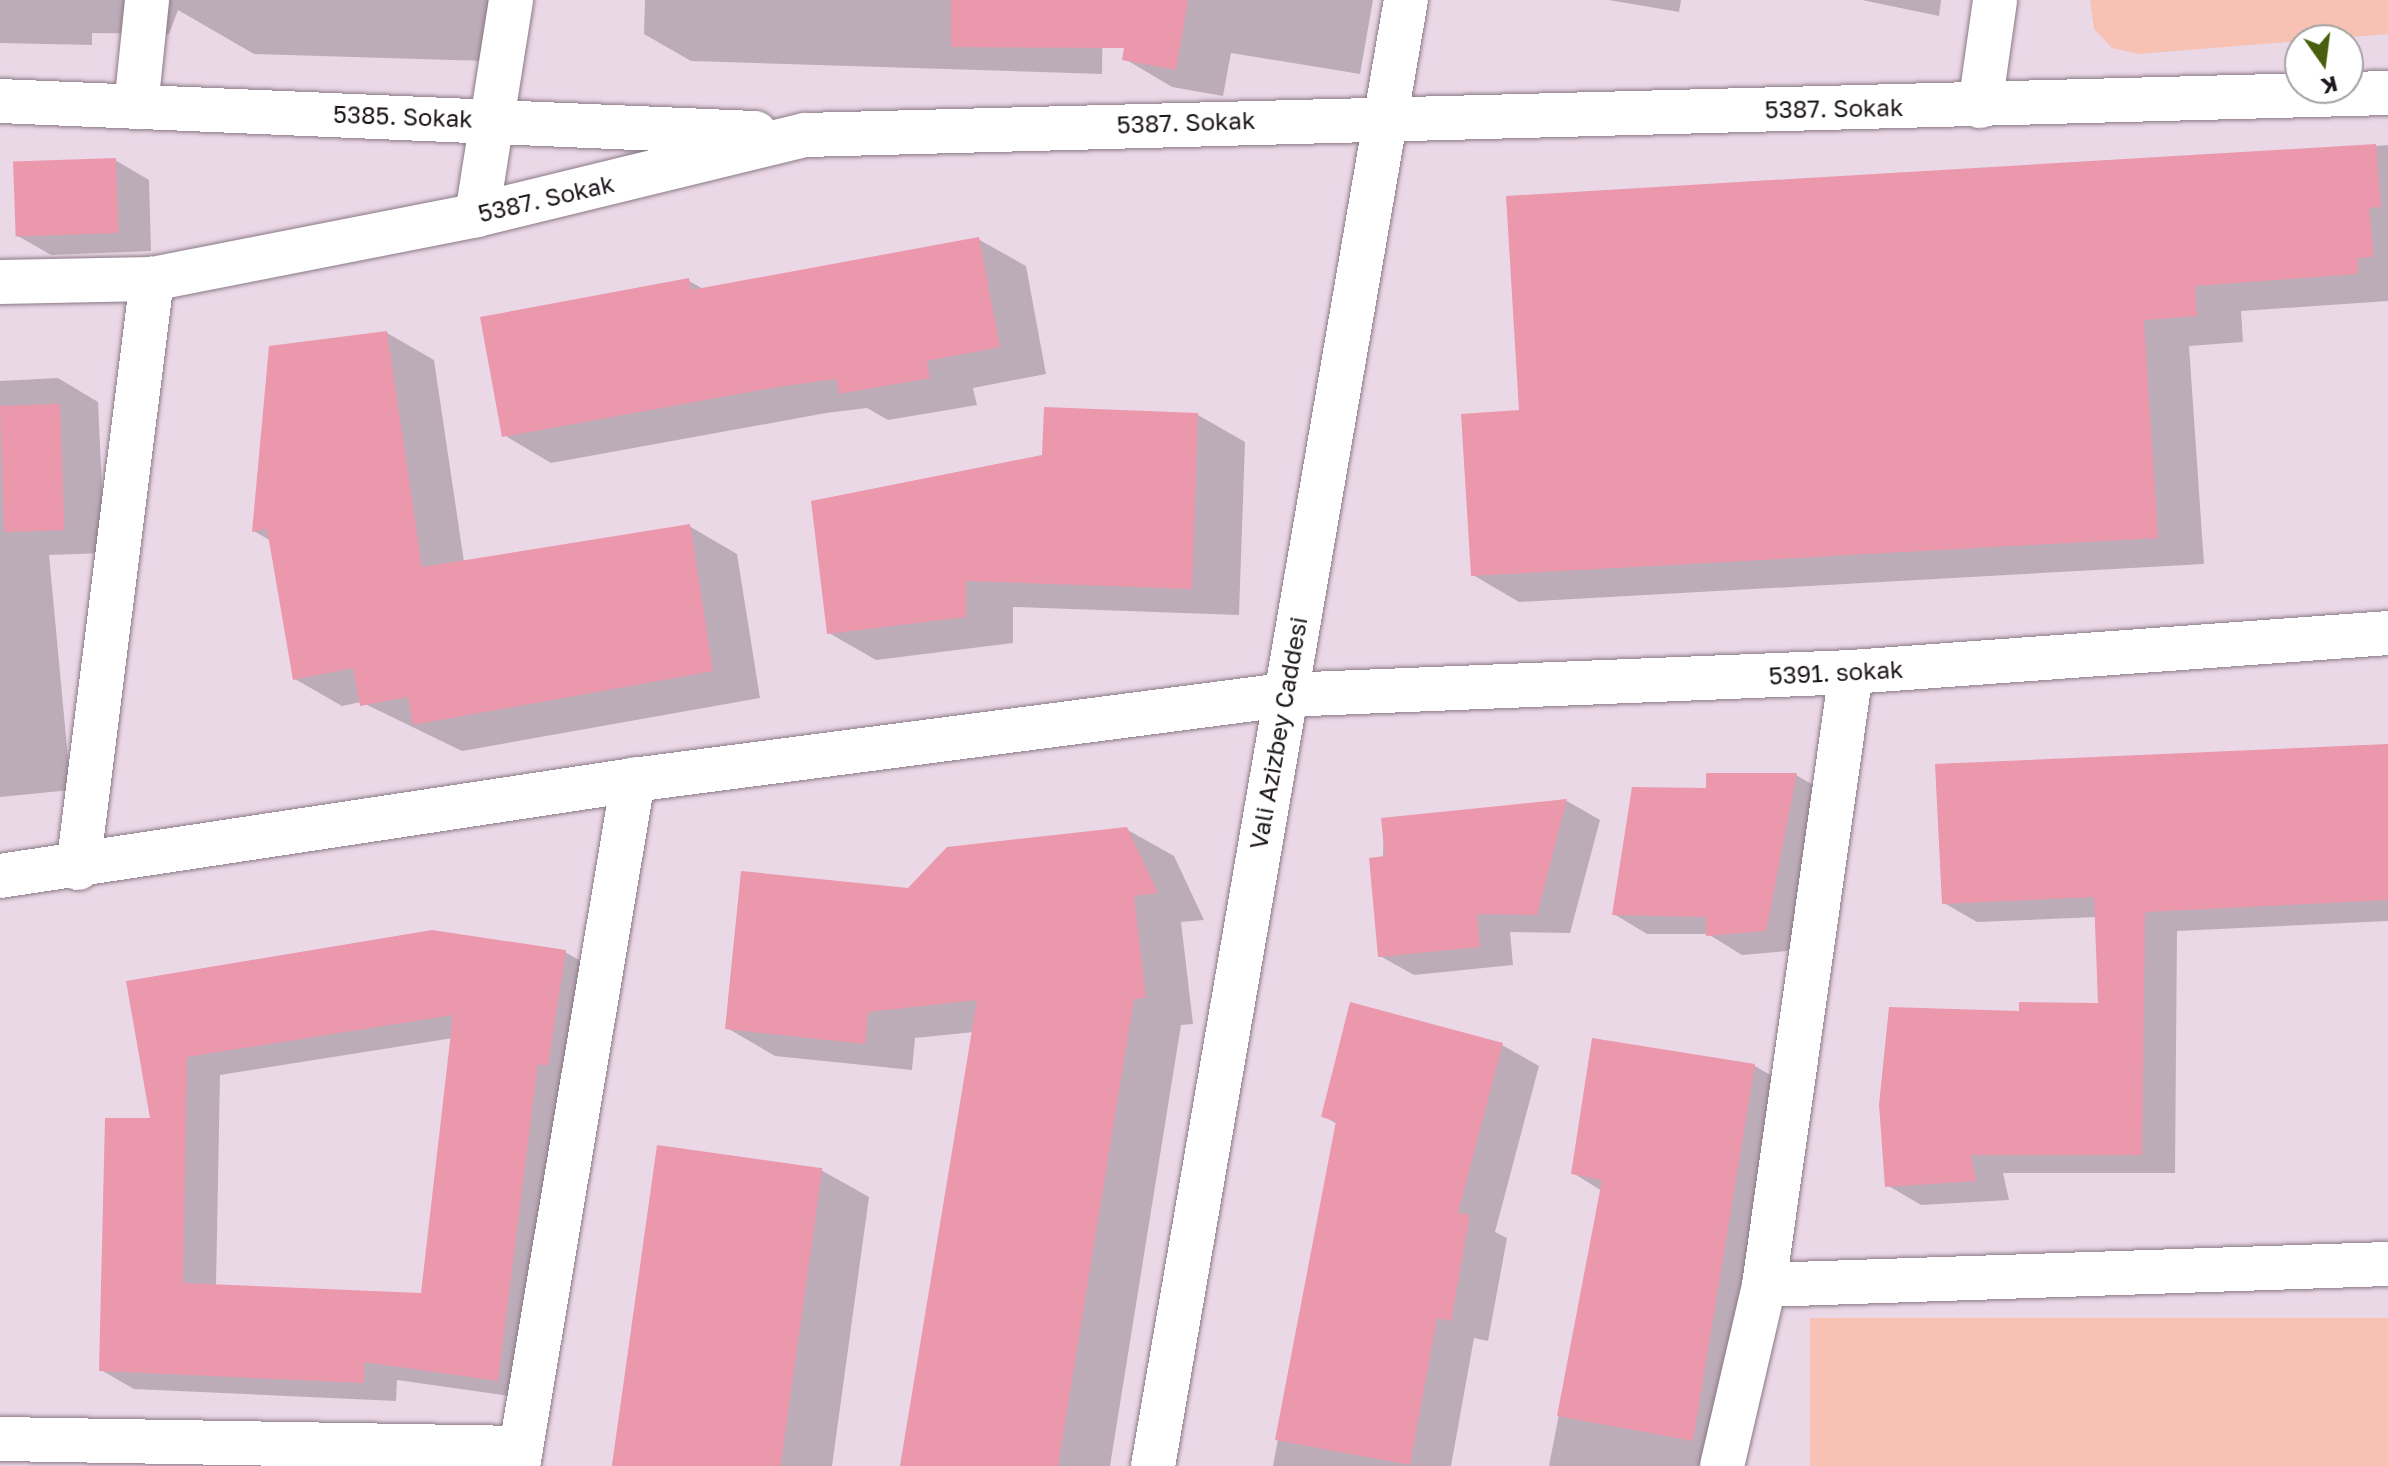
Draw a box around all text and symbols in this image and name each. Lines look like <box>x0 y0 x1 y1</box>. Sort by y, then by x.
north arrow <box>2284 24 2364 104</box>
text: K <box>2318 71 2340 101</box>
street label: 5387. Sokak <box>1764 92 1904 124</box>
street label: 5385. Sokak <box>333 99 473 133</box>
street label: 5387. Sokak <box>1116 105 1256 139</box>
street label: 5387. Sokak <box>475 168 617 228</box>
street label: Vali Azizbey Caddesi <box>1243 614 1313 852</box>
street label: 5391. sokak <box>1768 654 1904 690</box>

